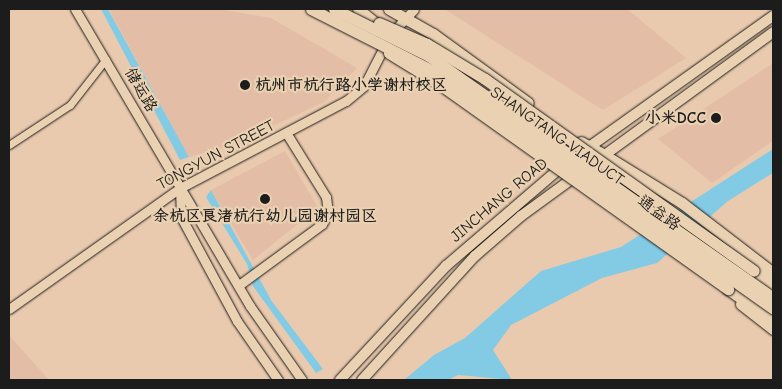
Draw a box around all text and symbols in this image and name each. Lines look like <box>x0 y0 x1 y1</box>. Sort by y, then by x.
street label: 储运路 <box>121 64 161 116</box>
place label: 杭州市杭行路小学谢村校区 <box>255 75 447 95</box>
marker: 杭州市杭行路小学谢村校区 <box>239 79 251 91</box>
street label: SHANGTANG VIADUCT <box>486 83 628 189</box>
place label: 小米DCC <box>645 108 706 128</box>
marker: 小米DCC <box>710 112 722 124</box>
street label: TONGYUN STREET <box>154 116 278 194</box>
street label: JINCHANG ROAD <box>446 154 552 246</box>
street label: 通益路 <box>634 191 684 235</box>
marker: 余杭区良渚杭行幼儿园谢村园区 <box>259 193 271 205</box>
place label: 余杭区良渚杭行幼儿园谢村园区 <box>153 206 377 226</box>

